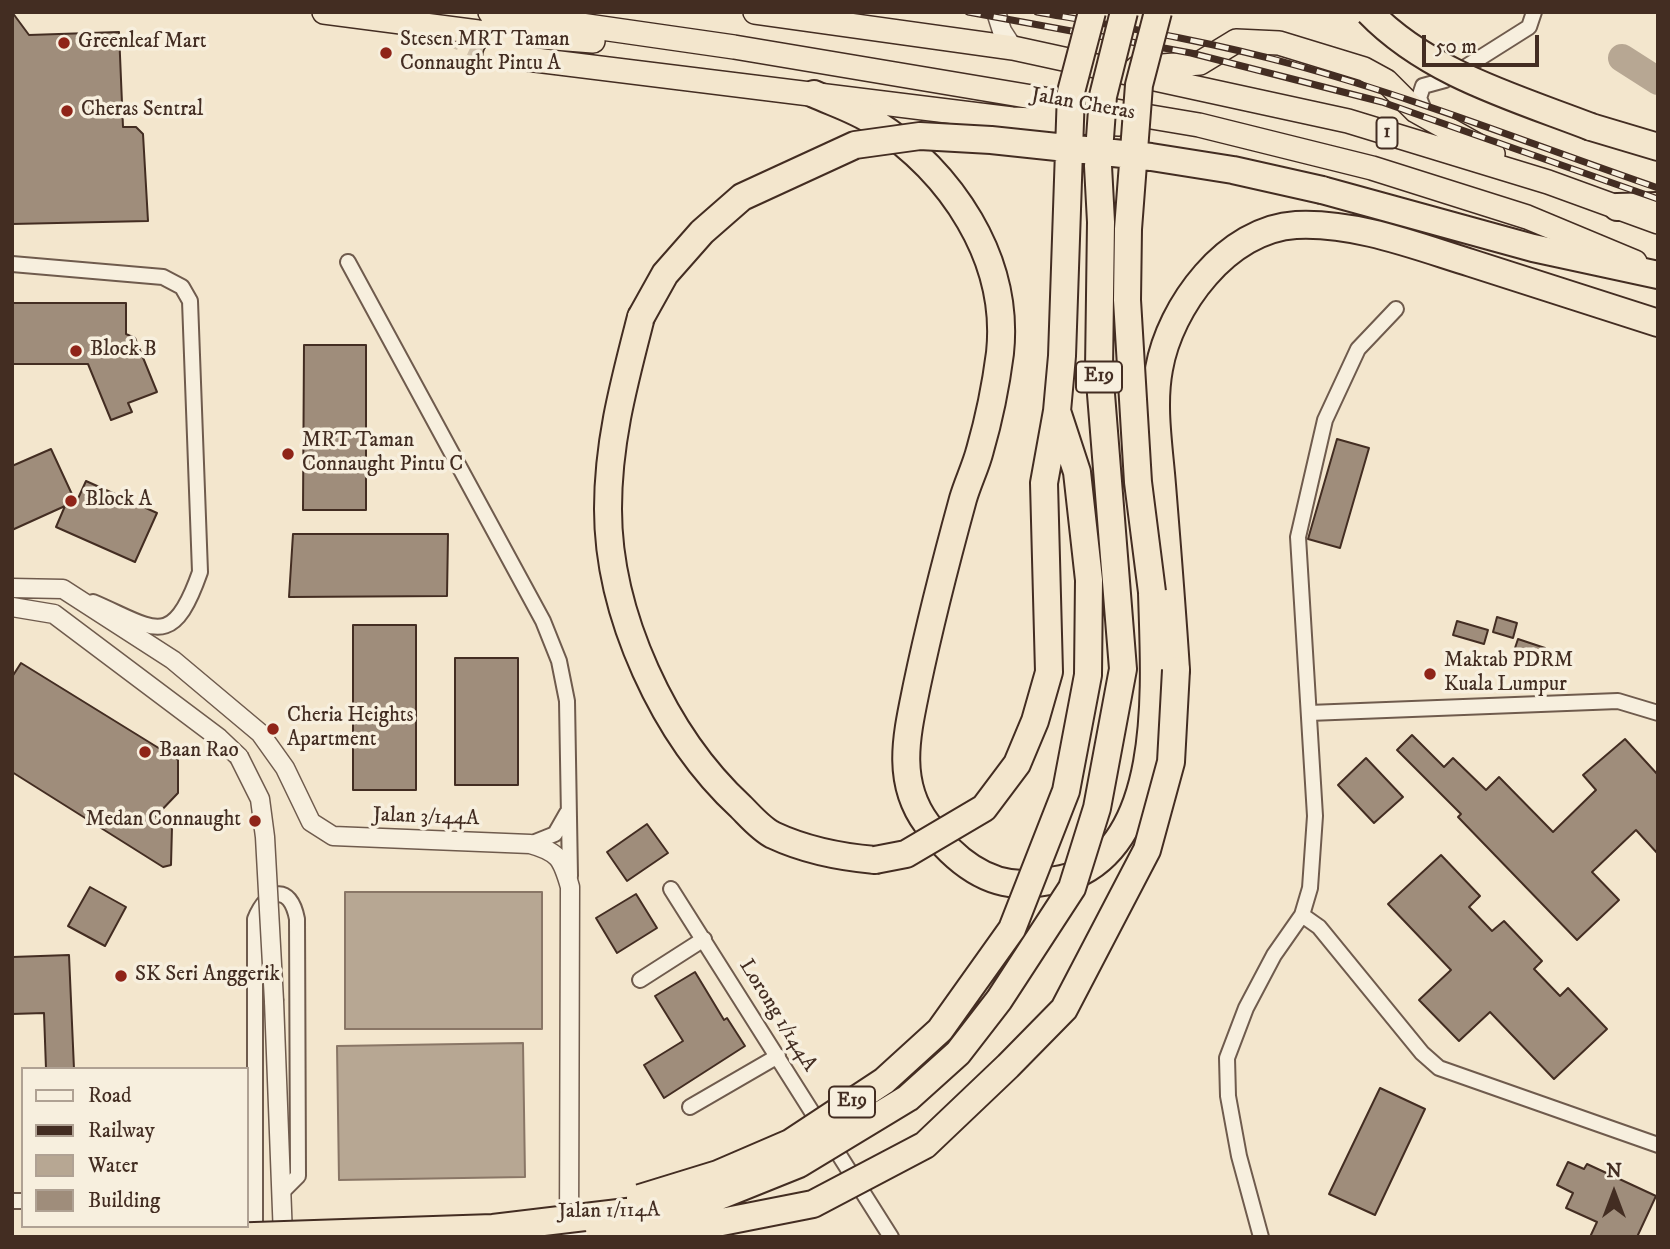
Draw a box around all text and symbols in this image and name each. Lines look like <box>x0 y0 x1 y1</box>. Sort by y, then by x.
scale bar <box>1425 21 1542 65</box>
place label: Stesen MRT Taman Connaught Pintu A <box>400 28 570 78</box>
place label: Greenleaf Mart <box>78 30 207 56</box>
text: 50 m <box>1435 34 1477 60</box>
marker: Greenleaf Mart <box>56 35 72 51</box>
marker: Stesen MRT Taman Connaught Pintu A <box>378 45 394 61</box>
street label: Jalan Cheras <box>1029 83 1137 127</box>
place label: Cheras Sentral <box>81 98 203 124</box>
marker: Cheras Sentral <box>59 103 75 119</box>
road number: 1 <box>1376 118 1398 148</box>
place label: Block B <box>90 338 157 364</box>
marker: Block B <box>68 343 84 359</box>
road number: E19 <box>1076 362 1122 392</box>
place label: MRT Taman Connaught Pintu C <box>302 429 463 479</box>
marker: MRT Taman Connaught Pintu C <box>280 446 296 462</box>
place label: Block A <box>85 488 152 514</box>
marker: Block A <box>63 493 79 509</box>
place label: Maktab PDRM Kuala Lumpur <box>1444 649 1573 699</box>
marker: Maktab PDRM Kuala Lumpur <box>1422 666 1438 682</box>
place label: Cheria Heights Apartment <box>287 704 414 754</box>
marker: Cheria Heights Apartment <box>265 721 281 737</box>
place label: Baan Rao <box>159 739 239 765</box>
marker: Baan Rao <box>137 744 153 760</box>
street label: Jalan 3/144A <box>372 804 480 832</box>
place label: Medan Connaught <box>86 808 241 834</box>
marker: Medan Connaught <box>247 813 263 829</box>
street label: Lorong 1/144A <box>732 955 822 1077</box>
place label: SK Seri Anggerik <box>135 963 280 989</box>
marker: SK Seri Anggerik <box>113 968 129 984</box>
legend <box>21 1067 248 1228</box>
text: Road <box>88 1083 132 1109</box>
road number: E19 <box>829 1086 875 1118</box>
text: Railway <box>88 1118 155 1144</box>
text: Water <box>88 1153 138 1179</box>
north arrow <box>1579 1158 1649 1228</box>
text: N <box>1606 1160 1622 1183</box>
text: Building <box>88 1188 160 1214</box>
street label: Jalan 1/114A <box>558 1199 660 1225</box>

